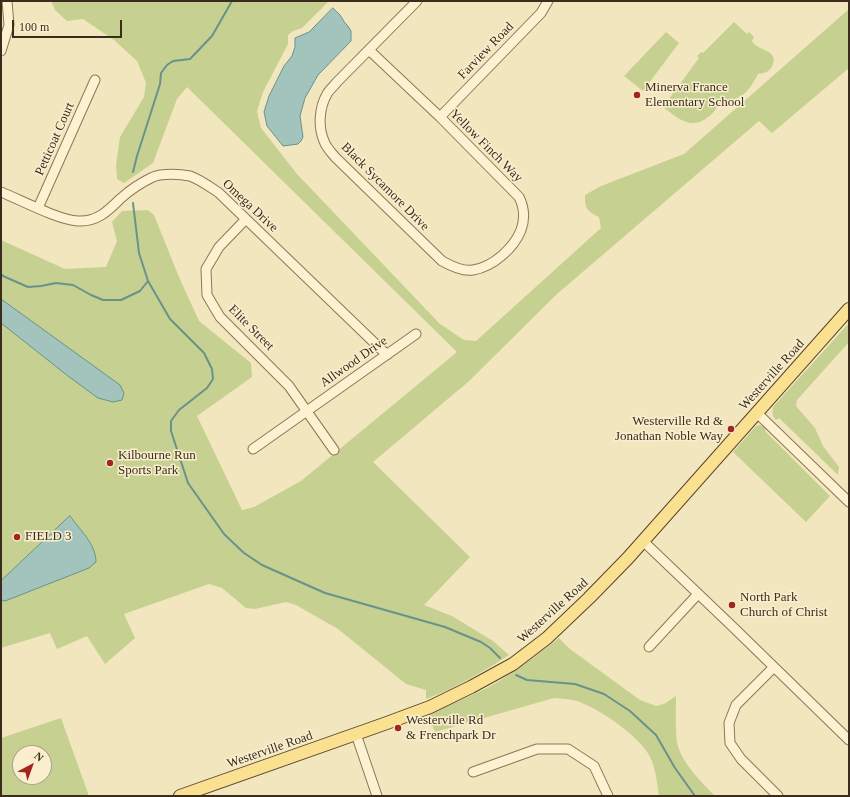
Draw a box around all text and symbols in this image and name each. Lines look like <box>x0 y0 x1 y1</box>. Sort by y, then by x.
scale bar <box>14 12 124 38</box>
street label: Farview Road <box>455 19 517 83</box>
text: 100 m <box>19 20 49 34</box>
place label: Minerva France Elementary School <box>645 80 744 111</box>
marker: Minerva France Elementary School <box>632 90 642 100</box>
street label: Petticoat Court <box>32 100 78 178</box>
street label: Yellow Finch Way <box>446 106 526 186</box>
street label: Black Sycamore Drive <box>338 140 432 234</box>
street label: Omega Drive <box>219 176 281 236</box>
street label: Elite Street <box>225 302 277 354</box>
street label: Allwood Drive <box>317 333 391 391</box>
street label: Westerville Road <box>736 337 808 413</box>
place label: Westerville Rd & Jonathan Noble Way <box>615 414 723 445</box>
marker: Westerville Rd & Jonathan Noble Way <box>726 424 736 434</box>
place label: Kilbourne Run Sports Park <box>118 448 196 479</box>
marker: Kilbourne Run Sports Park <box>105 458 115 468</box>
place label: FIELD 3 <box>25 529 72 545</box>
marker: FIELD 3 <box>12 532 22 542</box>
street label: Westerville Road <box>515 575 591 647</box>
place label: North Park Church of Christ <box>740 590 827 621</box>
marker: North Park Church of Christ <box>727 600 737 610</box>
place label: Westerville Rd & Frenchpark Dr <box>406 713 496 744</box>
marker: Westerville Rd & Frenchpark Dr <box>393 723 403 733</box>
street label: Westerville Road <box>225 728 315 772</box>
north arrow <box>12 745 52 785</box>
text: N <box>32 750 46 764</box>

